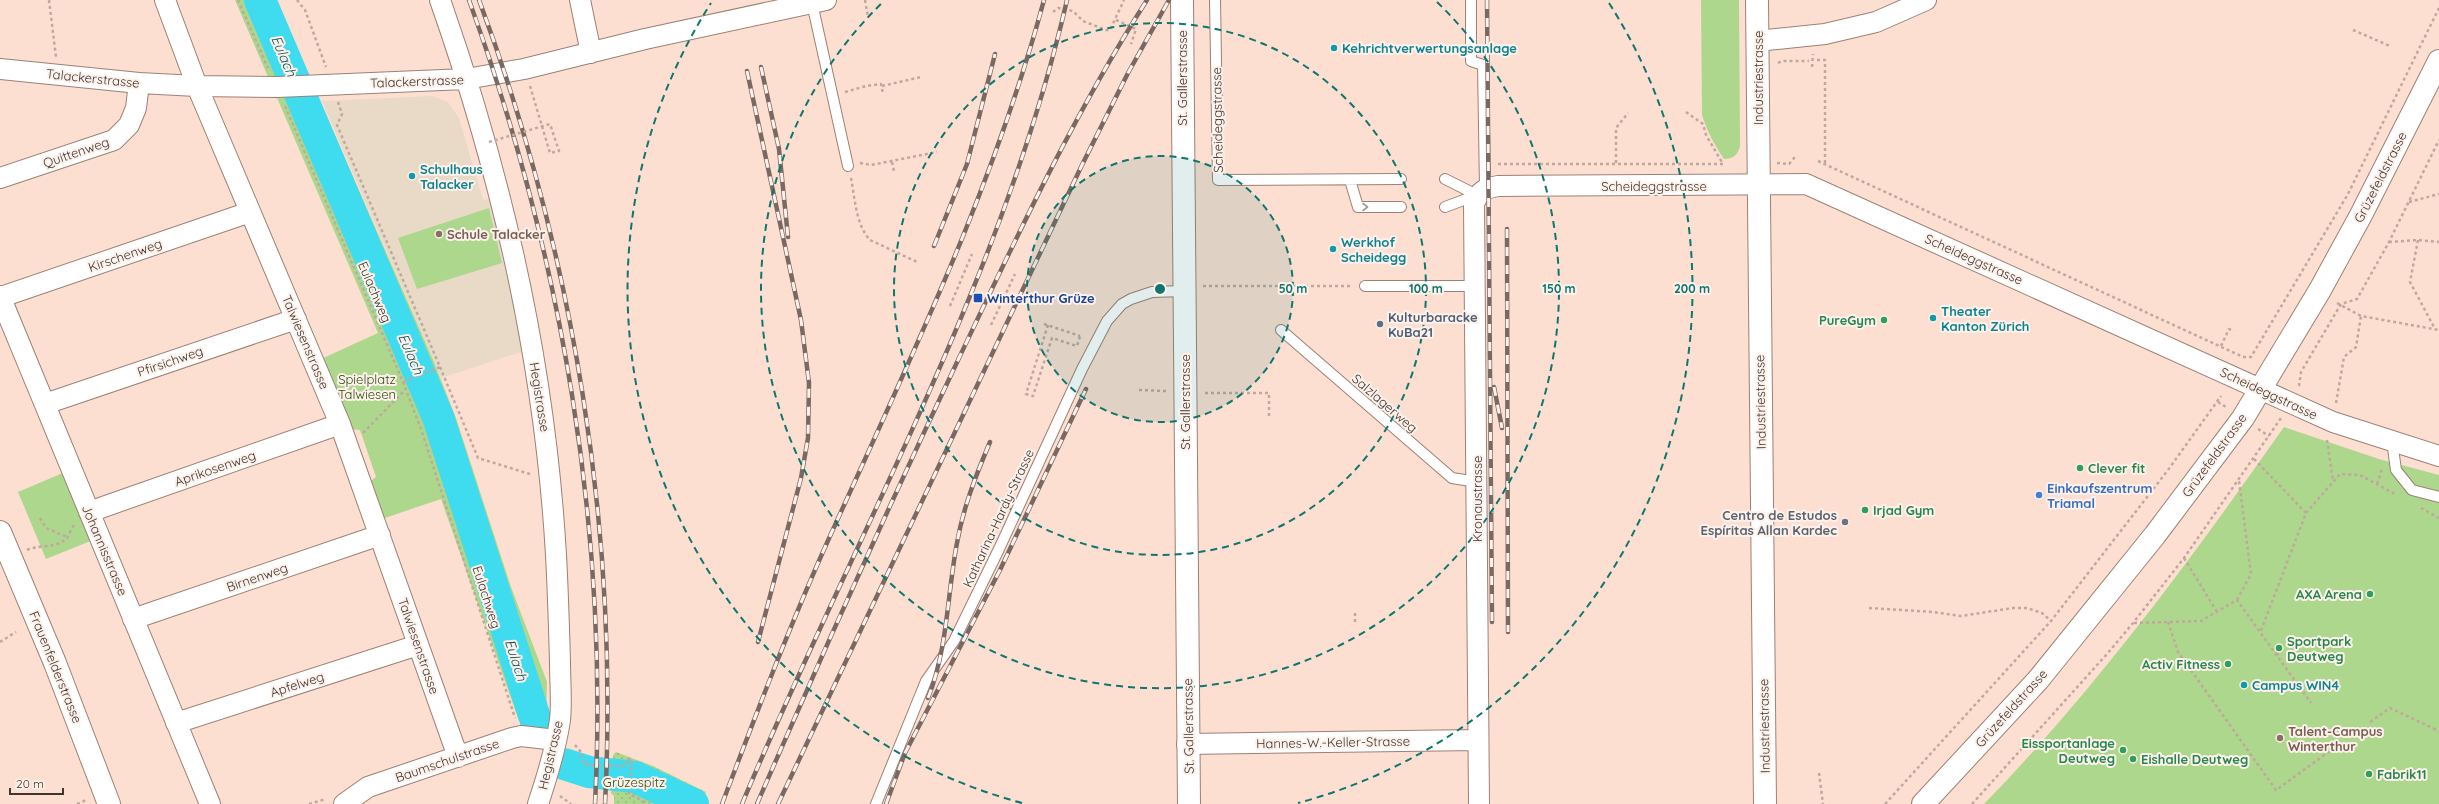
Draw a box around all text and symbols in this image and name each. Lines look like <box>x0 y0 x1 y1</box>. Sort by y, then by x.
street label: St. Gallerstrasse <box>1174 30 1190 126</box>
street label: Industriestrasse <box>1750 31 1766 125</box>
water label: Eulach <box>267 33 301 80</box>
place label: Kehrichtverwertungsanlage <box>1342 40 1517 56</box>
marker: Kehrichtverwertungsanlage <box>1329 43 1339 53</box>
street label: Talackerstrasse <box>46 65 140 91</box>
street label: Scheideggstrasse <box>1208 67 1226 173</box>
street label: Talackerstrasse <box>370 71 464 91</box>
street label: Grüzefeldstrasse <box>2350 129 2410 225</box>
street label: Quittenweg <box>41 133 111 171</box>
place label: Schulhaus Talacker <box>420 161 483 192</box>
marker: Schulhaus Talacker <box>407 171 417 181</box>
street label: Scheideggstrasse <box>1601 178 1707 194</box>
one-way arrow <box>1362 203 1368 211</box>
place label: Schule Talacker <box>447 226 546 242</box>
marker: Schule Talacker <box>434 229 444 239</box>
street label: Scheideggstrasse <box>1923 230 2025 288</box>
place label: Werkhof Scheidegg <box>1341 234 1406 265</box>
street label: Kirschenweg <box>86 235 164 275</box>
marker: Werkhof Scheidegg <box>1328 244 1338 254</box>
street label: Eulachweg <box>355 259 395 325</box>
text: 50 m <box>1279 281 1307 296</box>
text: 100 m <box>1409 281 1443 296</box>
text: 150 m <box>1542 281 1576 296</box>
text: 200 m <box>1674 281 1710 296</box>
centre of rings <box>1153 282 1167 296</box>
place label: Winterthur Grüze <box>987 290 1095 306</box>
street label: Talwiesenstrasse <box>279 292 333 392</box>
marker: Winterthur Grüze <box>972 292 984 304</box>
place label: Theater Kanton Zürich <box>1941 303 2029 334</box>
place label: Kulturbaracke KuBa21 <box>1388 309 1478 340</box>
place label: PureGym <box>1819 312 1876 328</box>
marker: Theater Kanton Zürich <box>1928 313 1938 323</box>
marker: PureGym <box>1879 315 1889 325</box>
marker: Kulturbaracke KuBa21 <box>1375 319 1385 329</box>
water label: Eulach <box>394 331 428 378</box>
street label: Pfirsichweg <box>135 342 205 380</box>
street label: St. Gallerstrasse <box>1177 354 1193 450</box>
street label: Industriestrasse <box>1751 355 1769 449</box>
street label: Hegistrasse <box>527 361 553 433</box>
street label: Scheideggstrasse <box>2218 363 2320 423</box>
street label: Salzlagerweg <box>1349 370 1421 436</box>
park label: Spielplatz Talwiesen <box>338 371 396 402</box>
street label: Grüzefeldstrasse <box>2178 410 2250 500</box>
street label: Katharina-Hardy-Strasse <box>959 446 1037 590</box>
street label: Aprikosenweg <box>172 447 258 489</box>
street label: Kronaustrasse <box>1469 456 1485 542</box>
place label: Clever fit <box>2088 460 2145 476</box>
marker: Clever fit <box>2075 463 2085 473</box>
place label: Einkaufszentrum Triamal <box>2047 480 2152 511</box>
marker: Einkaufszentrum Triamal <box>2034 490 2044 500</box>
street label: Johannisstrasse <box>79 502 131 598</box>
place label: Irjad Gym <box>1873 502 1934 518</box>
marker: Irjad Gym <box>1860 505 1870 515</box>
place label: Centro de Estudos Espíritas Allan Kardec <box>1700 507 1837 538</box>
marker: Centro de Estudos Espíritas Allan Kardec <box>1840 517 1850 527</box>
street label: Birnenweg <box>224 559 290 595</box>
street label: Eulachweg <box>469 564 505 630</box>
place label: AXA Arena <box>2296 586 2362 602</box>
marker: AXA Arena <box>2365 589 2375 599</box>
street label: Talwiesenstrasse <box>395 596 443 696</box>
street label: Frauenfelderstrasse <box>26 609 86 725</box>
place label: Sportpark Deutweg <box>2287 633 2351 664</box>
water label: Eulach <box>501 637 531 684</box>
marker: Sportpark Deutweg <box>2274 643 2284 653</box>
place label: Activ Fitness <box>2142 656 2220 672</box>
marker: Activ Fitness <box>2223 659 2233 669</box>
street label: Grüzefeldstrasse <box>1972 666 2050 750</box>
street label: Apfelweg <box>268 668 326 700</box>
place label: Campus WIN4 <box>2252 677 2339 693</box>
street label: St. Gallerstrasse <box>1179 678 1197 774</box>
street label: Industriestrasse <box>1755 679 1773 773</box>
marker: Campus WIN4 <box>2239 680 2249 690</box>
street label: Hegistrasse <box>534 719 566 791</box>
place label: Talent-Campus Winterthur <box>2288 723 2383 754</box>
street label: Hannes-W.-Keller-Strasse <box>1256 733 1410 751</box>
marker: Talent-Campus Winterthur <box>2275 733 2285 743</box>
street label: Baumschulstrasse <box>393 735 501 785</box>
place label: Eissportanlage Deutweg <box>2021 735 2115 766</box>
marker: Eissportanlage Deutweg <box>2118 745 2128 755</box>
place label: Eishalle Deutweg <box>2141 751 2248 767</box>
marker: Eishalle Deutweg <box>2128 754 2138 764</box>
place label: Fabrik11 <box>2377 766 2427 782</box>
marker: Fabrik11 <box>2364 769 2374 779</box>
scale bar <box>10 770 63 796</box>
park label: Grüzespitz <box>603 774 665 790</box>
text: 20 m <box>16 776 44 791</box>

